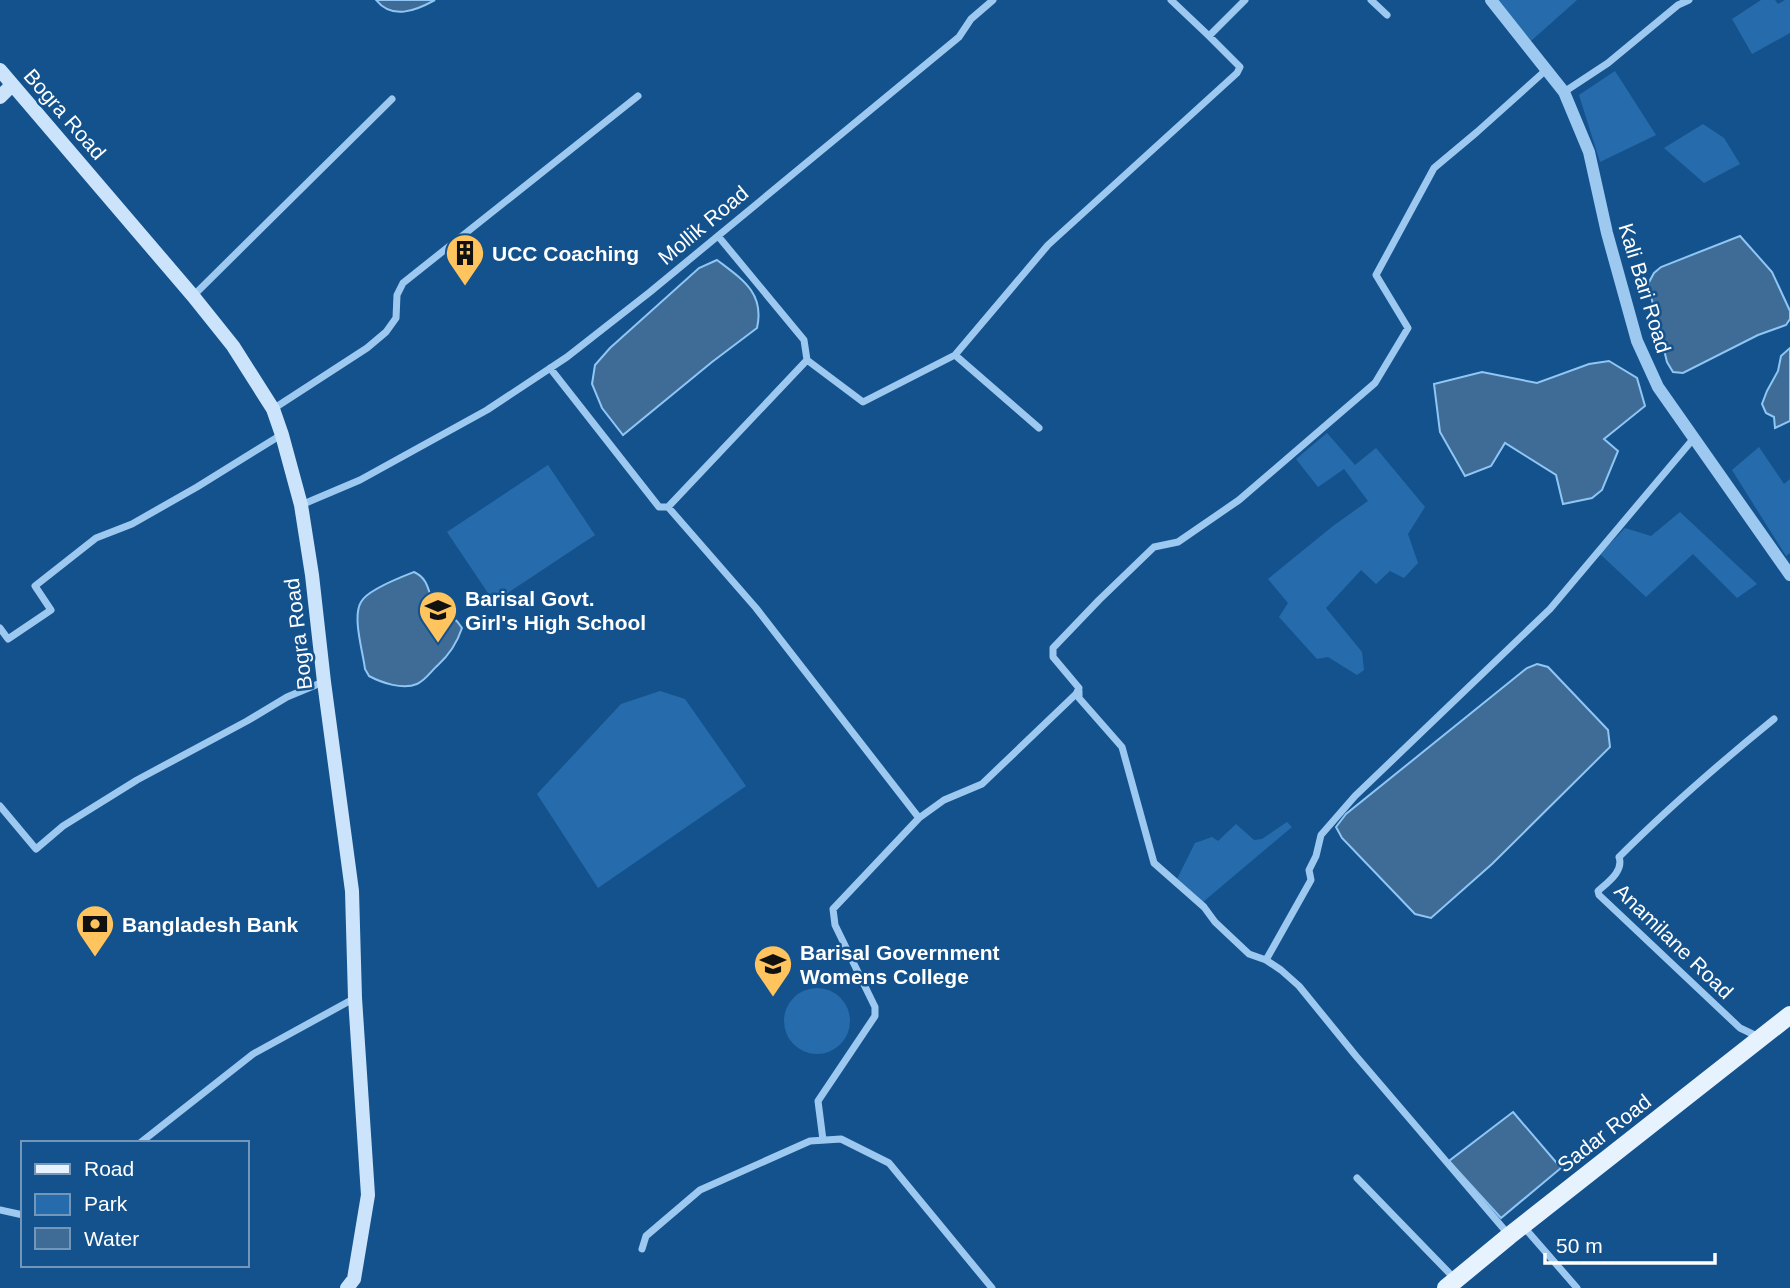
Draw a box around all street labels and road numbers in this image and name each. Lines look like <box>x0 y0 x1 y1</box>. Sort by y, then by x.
street label: Bogra Road <box>20 64 110 164</box>
street label: Mollik Road <box>654 181 752 269</box>
street label: Kali Bari Road <box>1614 220 1676 356</box>
street label: Bogra Road <box>280 577 316 691</box>
street label: Anamilane Road <box>1610 879 1738 1003</box>
street label: Sadar Road <box>1553 1089 1655 1177</box>

